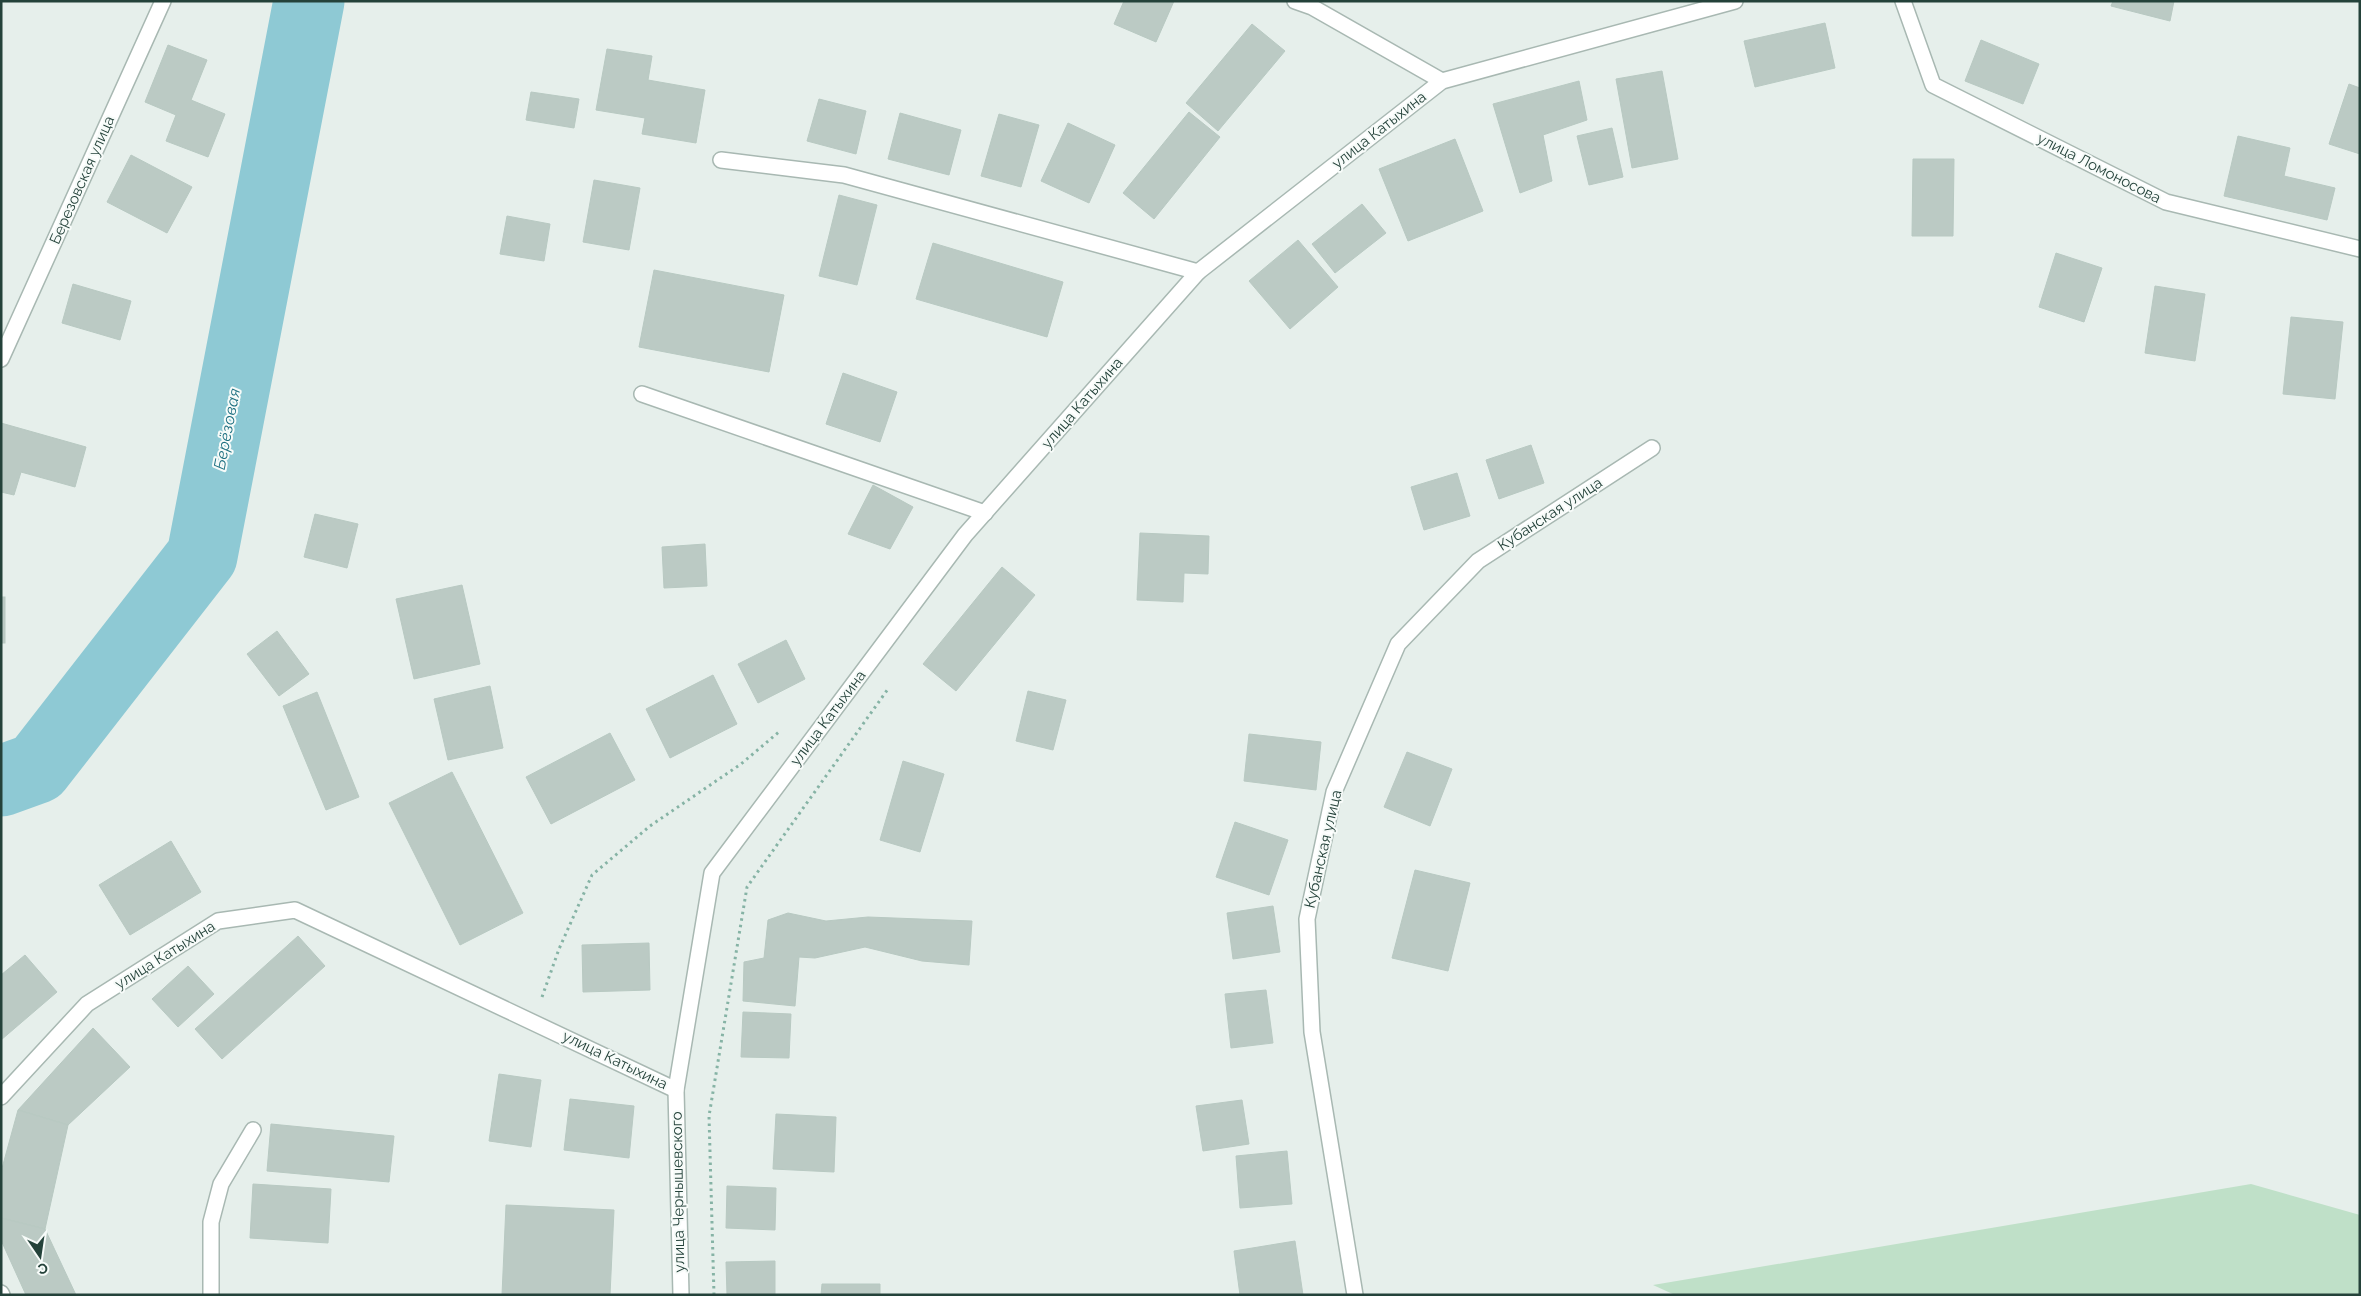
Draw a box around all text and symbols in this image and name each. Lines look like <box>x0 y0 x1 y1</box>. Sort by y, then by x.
street label: улица Катыхина <box>1328 88 1430 172</box>
street label: Березовская улица <box>46 113 118 247</box>
street label: улица Ломоносова <box>2034 129 2164 207</box>
street label: улица Катыхина <box>1038 354 1126 452</box>
water label: Берёзовая <box>210 386 244 471</box>
street label: Кубанская улица <box>1494 474 1606 554</box>
street label: улица Катыхина <box>786 667 870 769</box>
street label: Кубанская улица <box>1301 788 1345 910</box>
street label: улица Катыхина <box>112 917 218 993</box>
street label: улица Катыхина <box>560 1027 670 1093</box>
street label: улица Чернышевского <box>668 1111 688 1273</box>
north arrow <box>15 1231 65 1281</box>
text: С <box>36 1260 49 1278</box>

